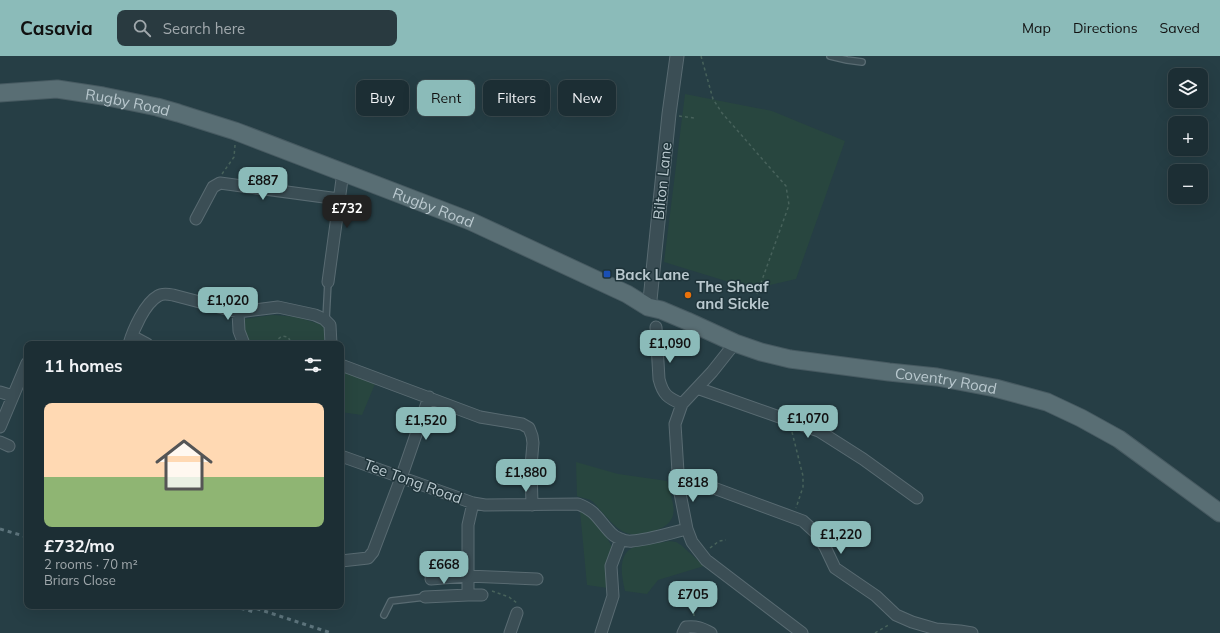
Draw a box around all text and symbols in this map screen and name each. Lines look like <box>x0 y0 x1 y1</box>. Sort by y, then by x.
search box <box>117 10 397 46</box>
text: Casavia <box>20 16 93 40</box>
icon: search <box>131 17 153 39</box>
text: Search here <box>163 19 245 38</box>
text: Map <box>1022 19 1051 37</box>
text: Directions <box>1073 19 1138 37</box>
text: Saved <box>1160 19 1200 37</box>
map controls <box>1168 68 1208 204</box>
button: layers <box>1168 68 1208 108</box>
chip: Buy <box>356 80 409 116</box>
chip: Rent <box>417 80 475 116</box>
chip: Filters <box>483 80 550 116</box>
chip: New <box>558 80 616 116</box>
street label: Rugby Road <box>84 84 172 120</box>
button: + <box>1168 116 1208 156</box>
street label: Bilton Lane <box>648 141 676 221</box>
button: − <box>1168 164 1208 204</box>
pin: £887 <box>239 167 287 201</box>
text: £887 <box>247 172 279 188</box>
street label: Rugby Road <box>390 183 477 231</box>
pin: £732 <box>323 195 371 229</box>
text: £732 <box>331 200 363 216</box>
place label: Back Lane <box>615 265 690 284</box>
marker: Back Lane <box>602 269 612 279</box>
place label: The Sheaf and Sickle <box>696 277 769 313</box>
pin: £1,020 <box>195 287 261 321</box>
marker: The Sheaf and Sickle <box>683 290 693 300</box>
text: £1,020 <box>207 292 249 308</box>
pin: £1,090 <box>637 330 703 364</box>
text: £1,090 <box>649 335 691 351</box>
icon: filters <box>302 354 324 376</box>
text: 11 homes <box>44 355 123 376</box>
street label: Coventry Road <box>894 363 998 398</box>
pin: £1,070 <box>775 405 841 439</box>
pin: £1,520 <box>393 407 459 441</box>
text: £1,070 <box>787 410 829 426</box>
text: £1,520 <box>405 412 447 428</box>
icon: home <box>148 429 220 501</box>
street label: Tee Tong Road <box>361 454 465 508</box>
pin: £1,880 <box>493 459 559 493</box>
text: £1,880 <box>505 464 547 480</box>
pin: £818 <box>669 469 717 503</box>
text: £818 <box>677 474 709 490</box>
pin: £1,220 <box>808 521 874 555</box>
text: £1,220 <box>820 526 862 542</box>
text: £732/mo <box>44 535 115 556</box>
pin: £668 <box>420 551 468 585</box>
text: 2 rooms · 70 m² <box>44 556 138 572</box>
text: £668 <box>428 556 460 572</box>
text: Briars Close <box>44 572 116 588</box>
pin: £705 <box>669 581 717 615</box>
text: £705 <box>677 586 709 602</box>

